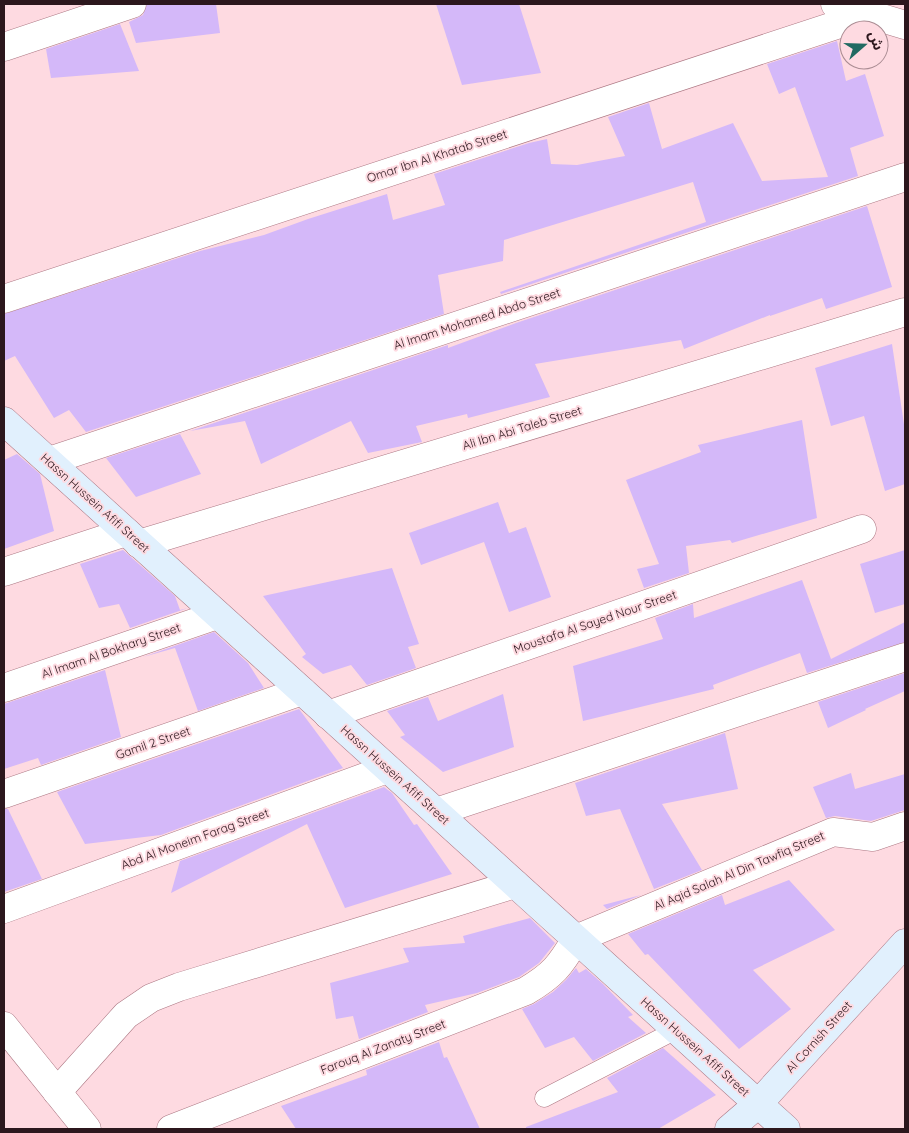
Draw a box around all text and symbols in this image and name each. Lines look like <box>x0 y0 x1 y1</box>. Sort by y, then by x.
north arrow <box>839 20 889 70</box>
text: ش <box>864 28 888 53</box>
street label: Omar Ibn Al Khatab Street <box>365 126 509 185</box>
street label: Al Imam Mohamed Abdo Street <box>392 284 562 353</box>
street label: Ali Ibn Abi Taleb Street <box>460 402 583 453</box>
street label: Hassn Hussein Afifi Street <box>38 450 153 555</box>
street label: Moustafa Al Sayed Nour Street <box>511 587 678 656</box>
street label: Al Imam Al Bokhary Street <box>39 620 182 681</box>
street label: Hassn Hussein Afifi Street <box>338 722 453 827</box>
street label: Gamil 2 Street <box>113 723 192 762</box>
street label: Abd Al Moneim Farag Street <box>119 805 271 872</box>
street label: Al Aqid Salah Al Din Tawfiq Street <box>651 828 826 913</box>
street label: Hassn Hussein Afifi Street <box>638 994 753 1099</box>
street label: Al Cornish Street <box>782 998 855 1076</box>
street label: Farouq Al Zanaty Street <box>318 1016 447 1077</box>

